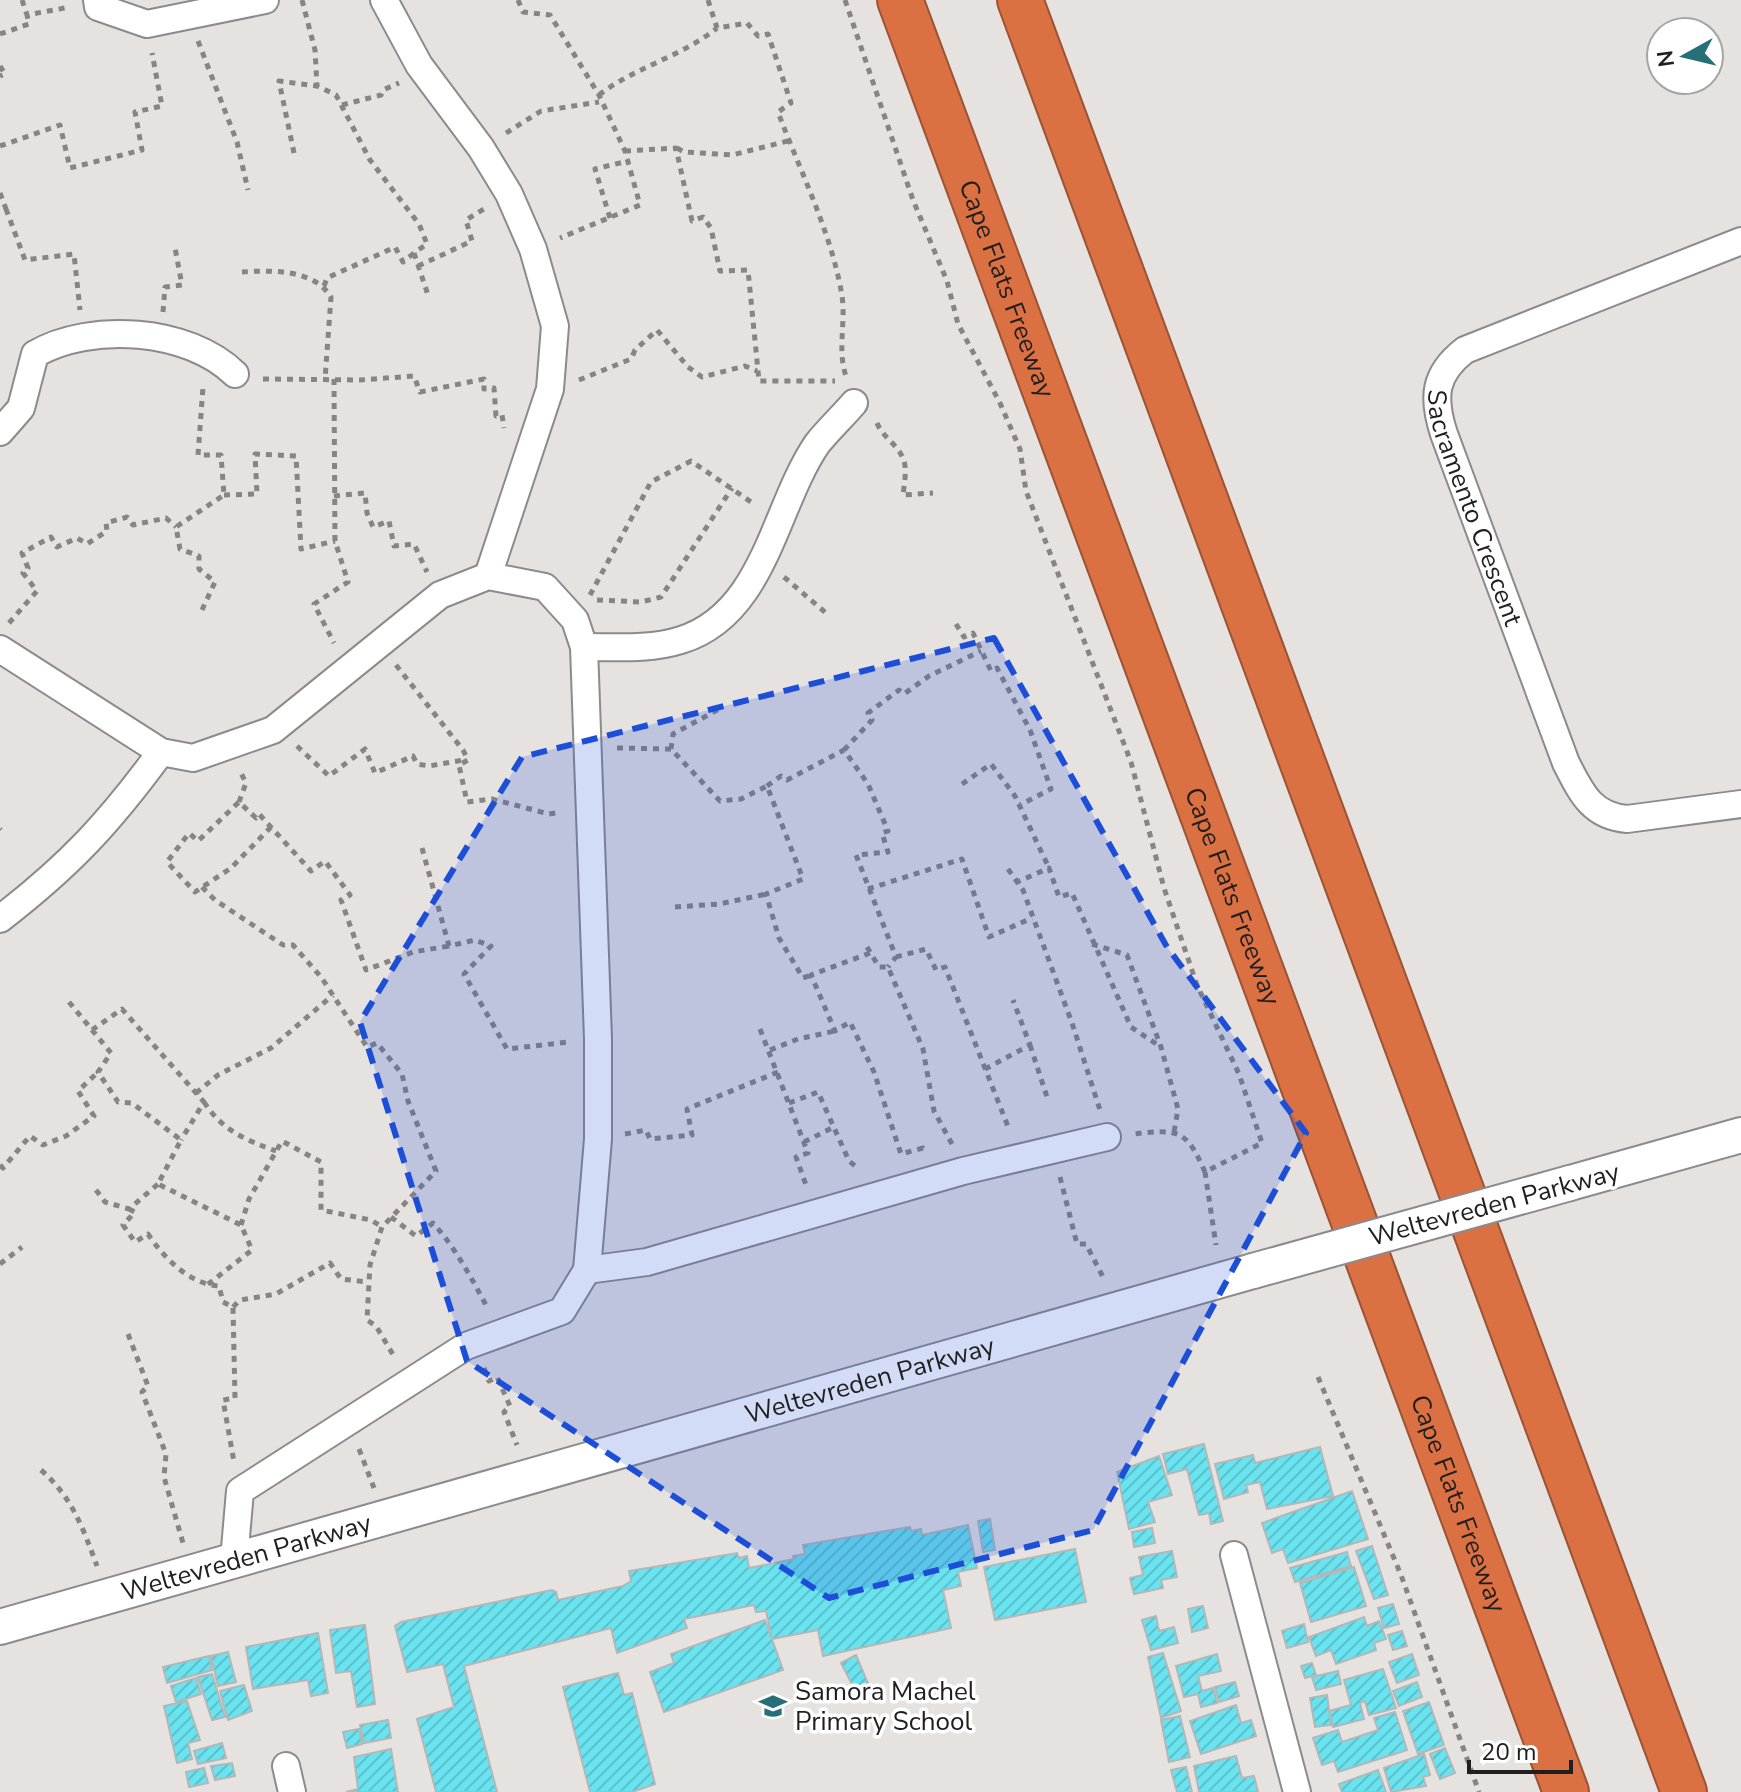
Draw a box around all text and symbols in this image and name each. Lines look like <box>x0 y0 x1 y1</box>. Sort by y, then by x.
north arrow <box>1645 16 1725 96</box>
text: N <box>1650 48 1682 69</box>
street label: Cape Flats Freeway <box>950 175 1063 403</box>
street label: Sacramento Crescent <box>1419 389 1531 632</box>
street label: Cape Flats Freeway <box>1176 782 1289 1011</box>
street label: Weltevreden Parkway <box>1365 1154 1624 1255</box>
street label: Weltevreden Parkway <box>741 1328 999 1433</box>
street label: Cape Flats Freeway <box>1402 1390 1515 1618</box>
street label: Weltevreden Parkway <box>117 1505 376 1610</box>
place label: Samora Machel Primary School <box>795 1674 976 1739</box>
school or university icon: Samora Machel Primary School <box>758 1691 788 1721</box>
scale bar <box>1469 1724 1571 1774</box>
text: 20 m <box>1481 1736 1537 1768</box>

